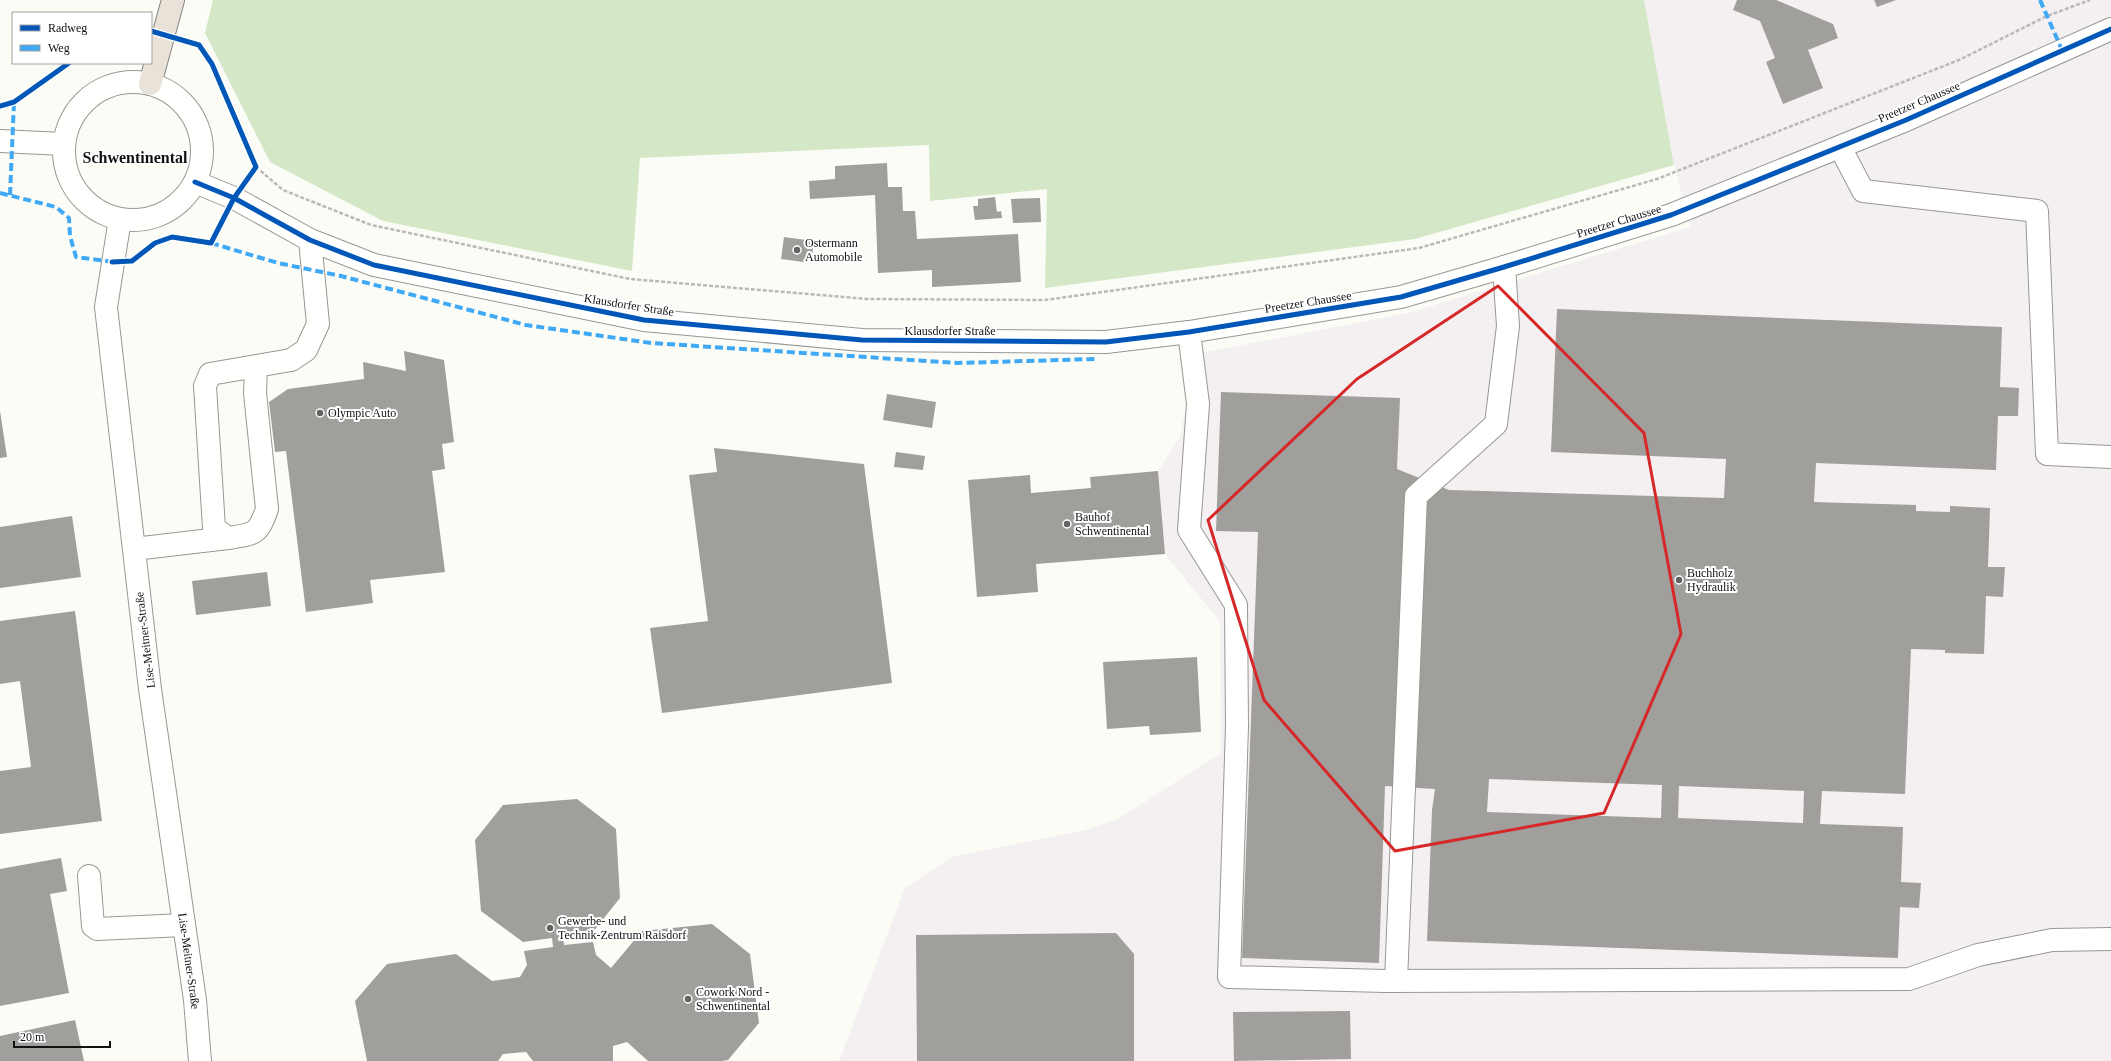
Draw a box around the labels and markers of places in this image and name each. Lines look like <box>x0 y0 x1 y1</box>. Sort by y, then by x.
place label: Ostermann Automobile <box>805 236 862 264</box>
marker: Ostermann Automobile <box>792 245 802 255</box>
place label: Olympic Auto <box>328 406 396 420</box>
marker: Olympic Auto <box>315 408 325 418</box>
place label: Bauhof Schwentinental <box>1075 510 1150 538</box>
marker: Bauhof Schwentinental <box>1062 519 1072 529</box>
place label: Buchholz Hydraulik <box>1687 566 1736 594</box>
marker: Buchholz Hydraulik <box>1674 575 1684 585</box>
place label: Gewerbe- und Technik-Zentrum Raisdorf <box>558 914 686 942</box>
marker: Gewerbe- und Technik-Zentrum Raisdorf <box>545 923 555 933</box>
place label: Cowork Nord - Schwentinental <box>696 985 771 1013</box>
marker: Cowork Nord - Schwentinental <box>683 994 693 1004</box>

